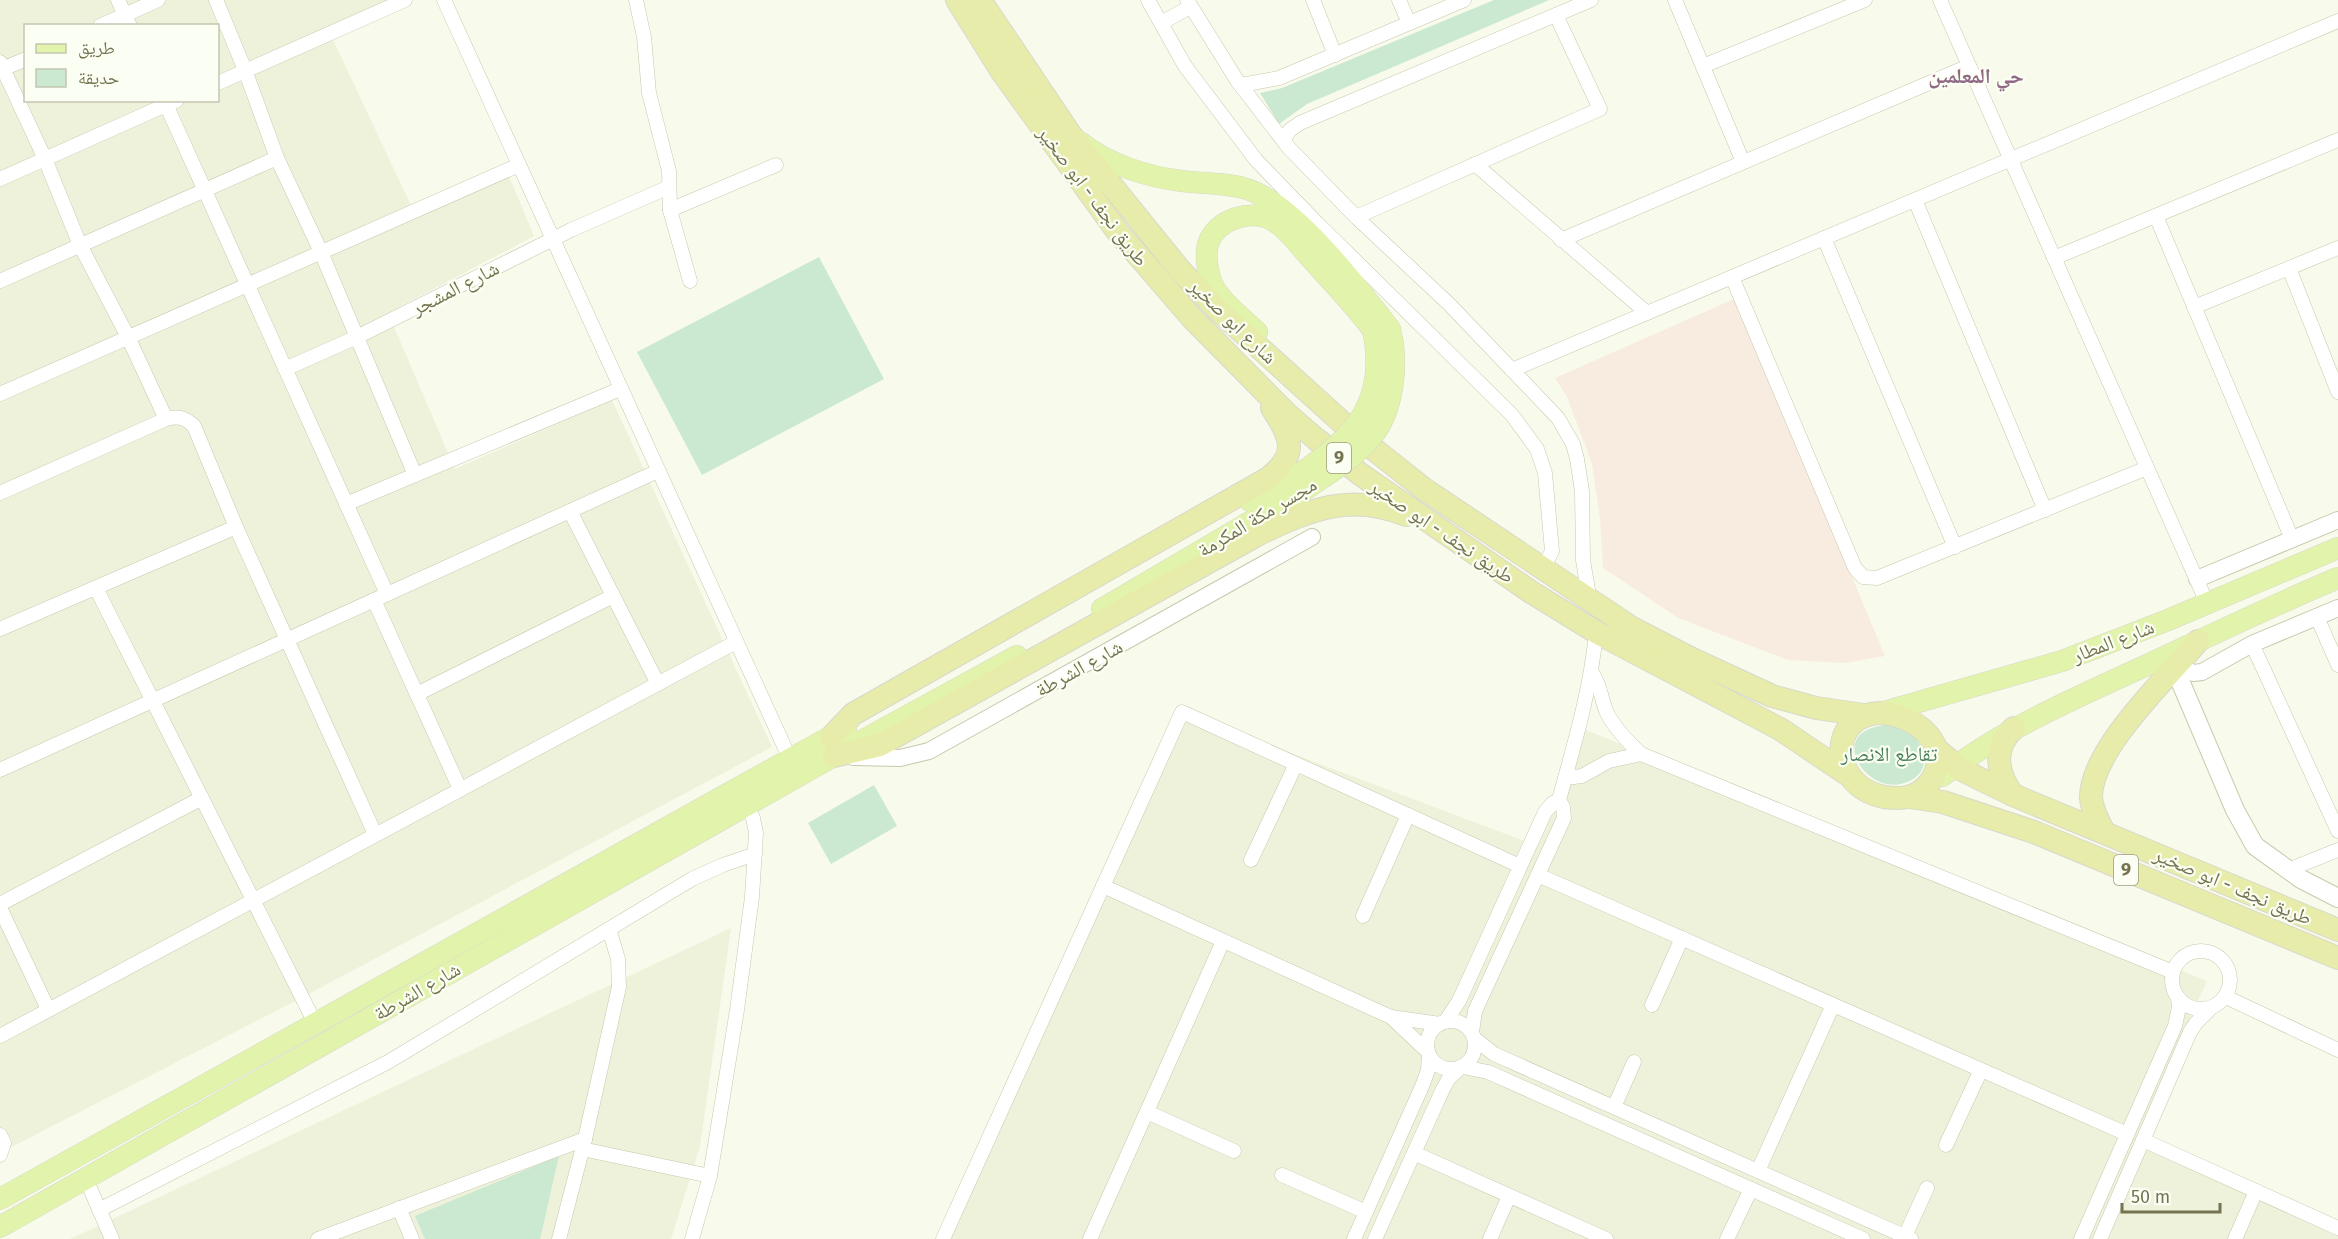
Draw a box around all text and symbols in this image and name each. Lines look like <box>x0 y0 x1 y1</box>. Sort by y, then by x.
legend <box>24 24 219 102</box>
text: طريق <box>78 37 115 59</box>
district label: حي المعلمين <box>1928 63 2024 92</box>
text: حديقة <box>78 67 119 89</box>
street label: طريق نجف - ابو صخير <box>1032 120 1154 271</box>
street label: شارع المشجر <box>406 256 503 322</box>
street label: شارع ابو صخير <box>1183 273 1282 369</box>
road number: 9 <box>1327 443 1351 473</box>
street label: مجسر مكة المكرمة <box>1193 472 1321 562</box>
street label: طريق نجف - ابو صخير <box>1364 473 1519 588</box>
street label: شارع المطار <box>2068 614 2158 669</box>
street label: شارع الشرطة <box>1031 634 1127 703</box>
park label: تقاطع الانصار <box>1840 742 1937 767</box>
street label: طريق نجف - ابو صخير <box>2149 841 2316 930</box>
road number: 9 <box>2114 855 2138 885</box>
street label: شارع الشرطة <box>369 957 465 1026</box>
scale bar <box>2122 1176 2220 1214</box>
text: 50 m <box>2131 1186 2170 1208</box>

